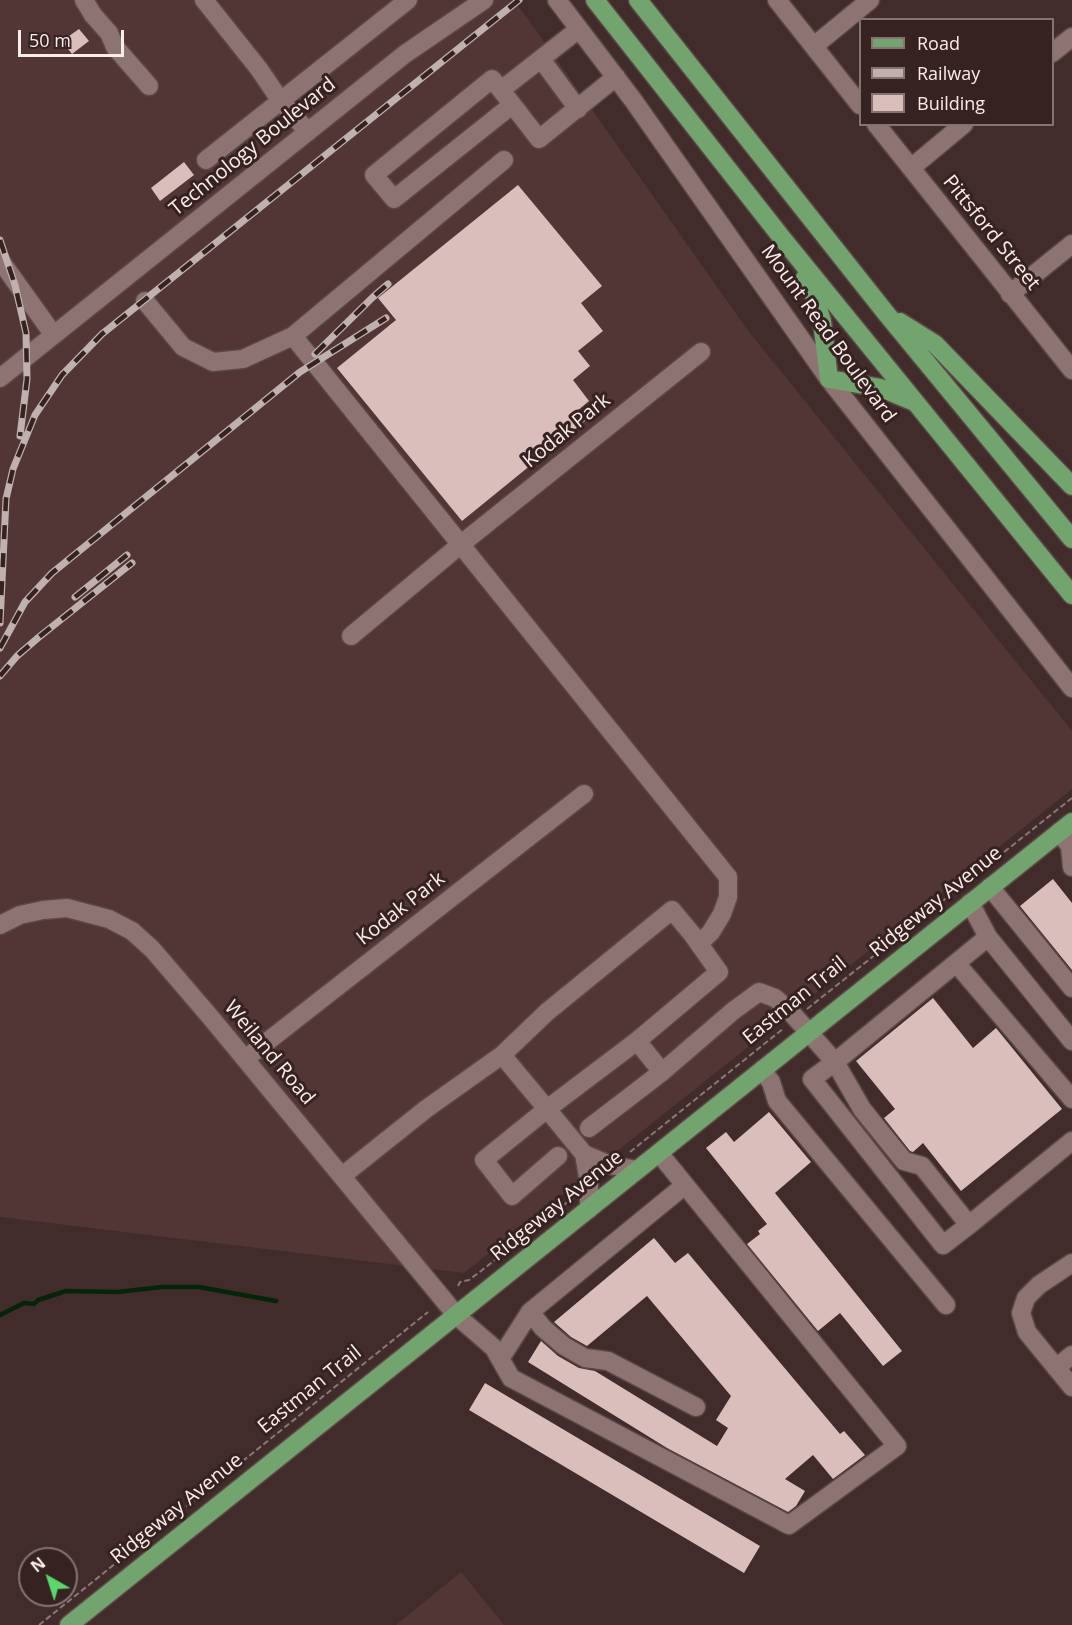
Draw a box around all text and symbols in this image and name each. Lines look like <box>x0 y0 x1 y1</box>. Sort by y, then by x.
scale bar <box>21 18 128 56</box>
legend <box>859 18 1054 126</box>
text: 50 m <box>29 28 71 52</box>
text: Road <box>917 31 960 55</box>
text: Railway <box>917 61 980 85</box>
street label: Technology Boulevard <box>165 73 341 221</box>
text: Building <box>917 91 985 115</box>
street label: Pittsford Street <box>937 171 1045 295</box>
street label: Mount Read Boulevard <box>755 240 901 428</box>
street label: Kodak Park <box>519 389 615 473</box>
street label: Ridgeway Avenue <box>865 841 1007 963</box>
street label: Kodak Park <box>352 867 450 951</box>
street label: Eastman Trail <box>738 952 852 1050</box>
street label: Weiland Road <box>219 996 319 1110</box>
street label: Ridgeway Avenue <box>486 1145 628 1267</box>
street label: Eastman Trail <box>253 1341 367 1439</box>
street label: Ridgeway Avenue <box>106 1448 248 1570</box>
north arrow <box>18 1547 78 1607</box>
text: N <box>26 1552 50 1577</box>

